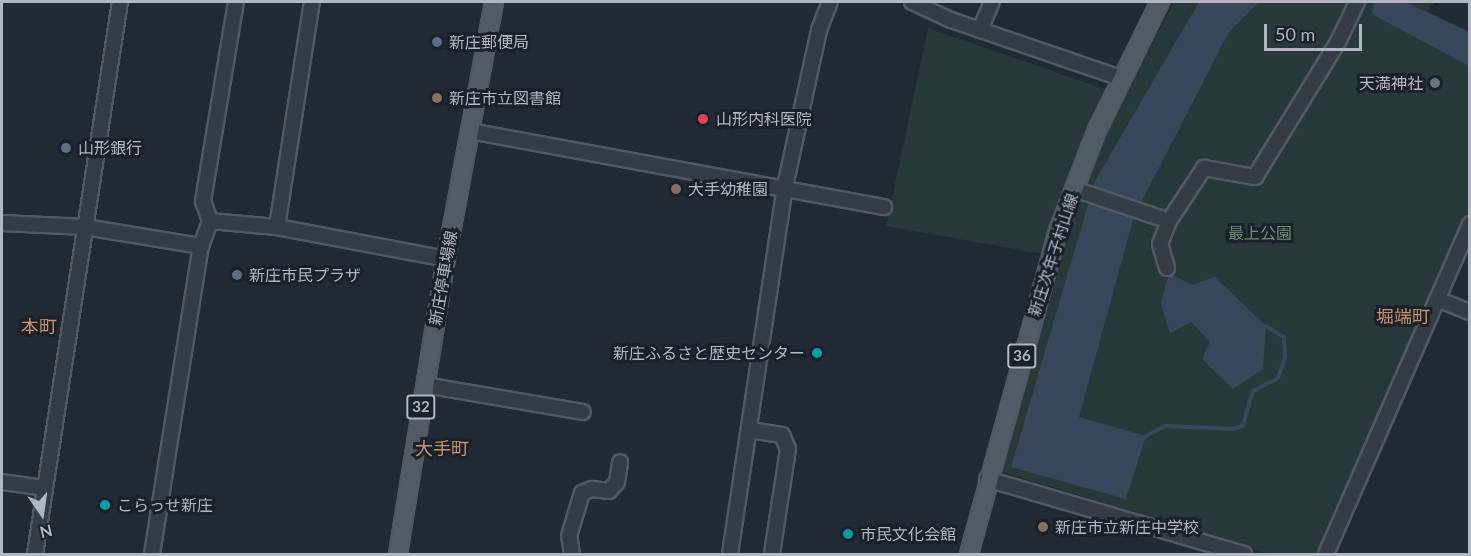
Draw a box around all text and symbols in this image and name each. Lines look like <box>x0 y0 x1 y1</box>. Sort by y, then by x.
scale bar <box>1267 12 1364 50</box>
text: 50 m <box>1275 23 1315 45</box>
place label: 新庄郵便局 <box>449 32 529 52</box>
marker: 新庄郵便局 <box>430 35 444 49</box>
place label: 天満神社 <box>1359 73 1423 93</box>
marker: 天満神社 <box>1428 76 1442 90</box>
place label: 新庄市立図書館 <box>449 88 561 108</box>
marker: 新庄市立図書館 <box>430 91 444 105</box>
place label: 山形内科医院 <box>716 109 812 129</box>
marker: 山形内科医院 <box>694 110 712 128</box>
place label: 山形銀行 <box>78 138 142 158</box>
marker: 山形銀行 <box>59 141 73 155</box>
place label: 大手幼稚園 <box>688 179 768 199</box>
marker: 大手幼稚園 <box>669 182 683 196</box>
street label: 新庄次年子村山線 <box>1024 191 1082 319</box>
park label: 最上公園 <box>1228 223 1292 243</box>
street label: 新庄停車場線 <box>425 229 461 327</box>
place label: 新庄市民プラザ <box>249 265 361 285</box>
marker: 新庄市民プラザ <box>230 268 244 282</box>
district label: 堀端町 <box>1376 305 1430 327</box>
district label: 本町 <box>21 315 57 337</box>
place label: 新庄ふるさと歴史センター <box>613 343 805 363</box>
road number: 36 <box>1007 344 1037 368</box>
marker: 新庄ふるさと歴史センター <box>810 346 824 360</box>
road number: 32 <box>406 395 436 419</box>
district label: 大手町 <box>415 437 469 459</box>
north arrow <box>12 484 72 544</box>
place label: こらっせ新庄 <box>117 495 213 515</box>
marker: こらっせ新庄 <box>98 498 112 512</box>
place label: 新庄市立新庄中学校 <box>1055 517 1199 537</box>
marker: 新庄市立新庄中学校 <box>1036 520 1050 534</box>
text: N <box>38 521 54 543</box>
place label: 市民文化会館 <box>860 524 956 544</box>
marker: 市民文化会館 <box>841 527 855 541</box>

